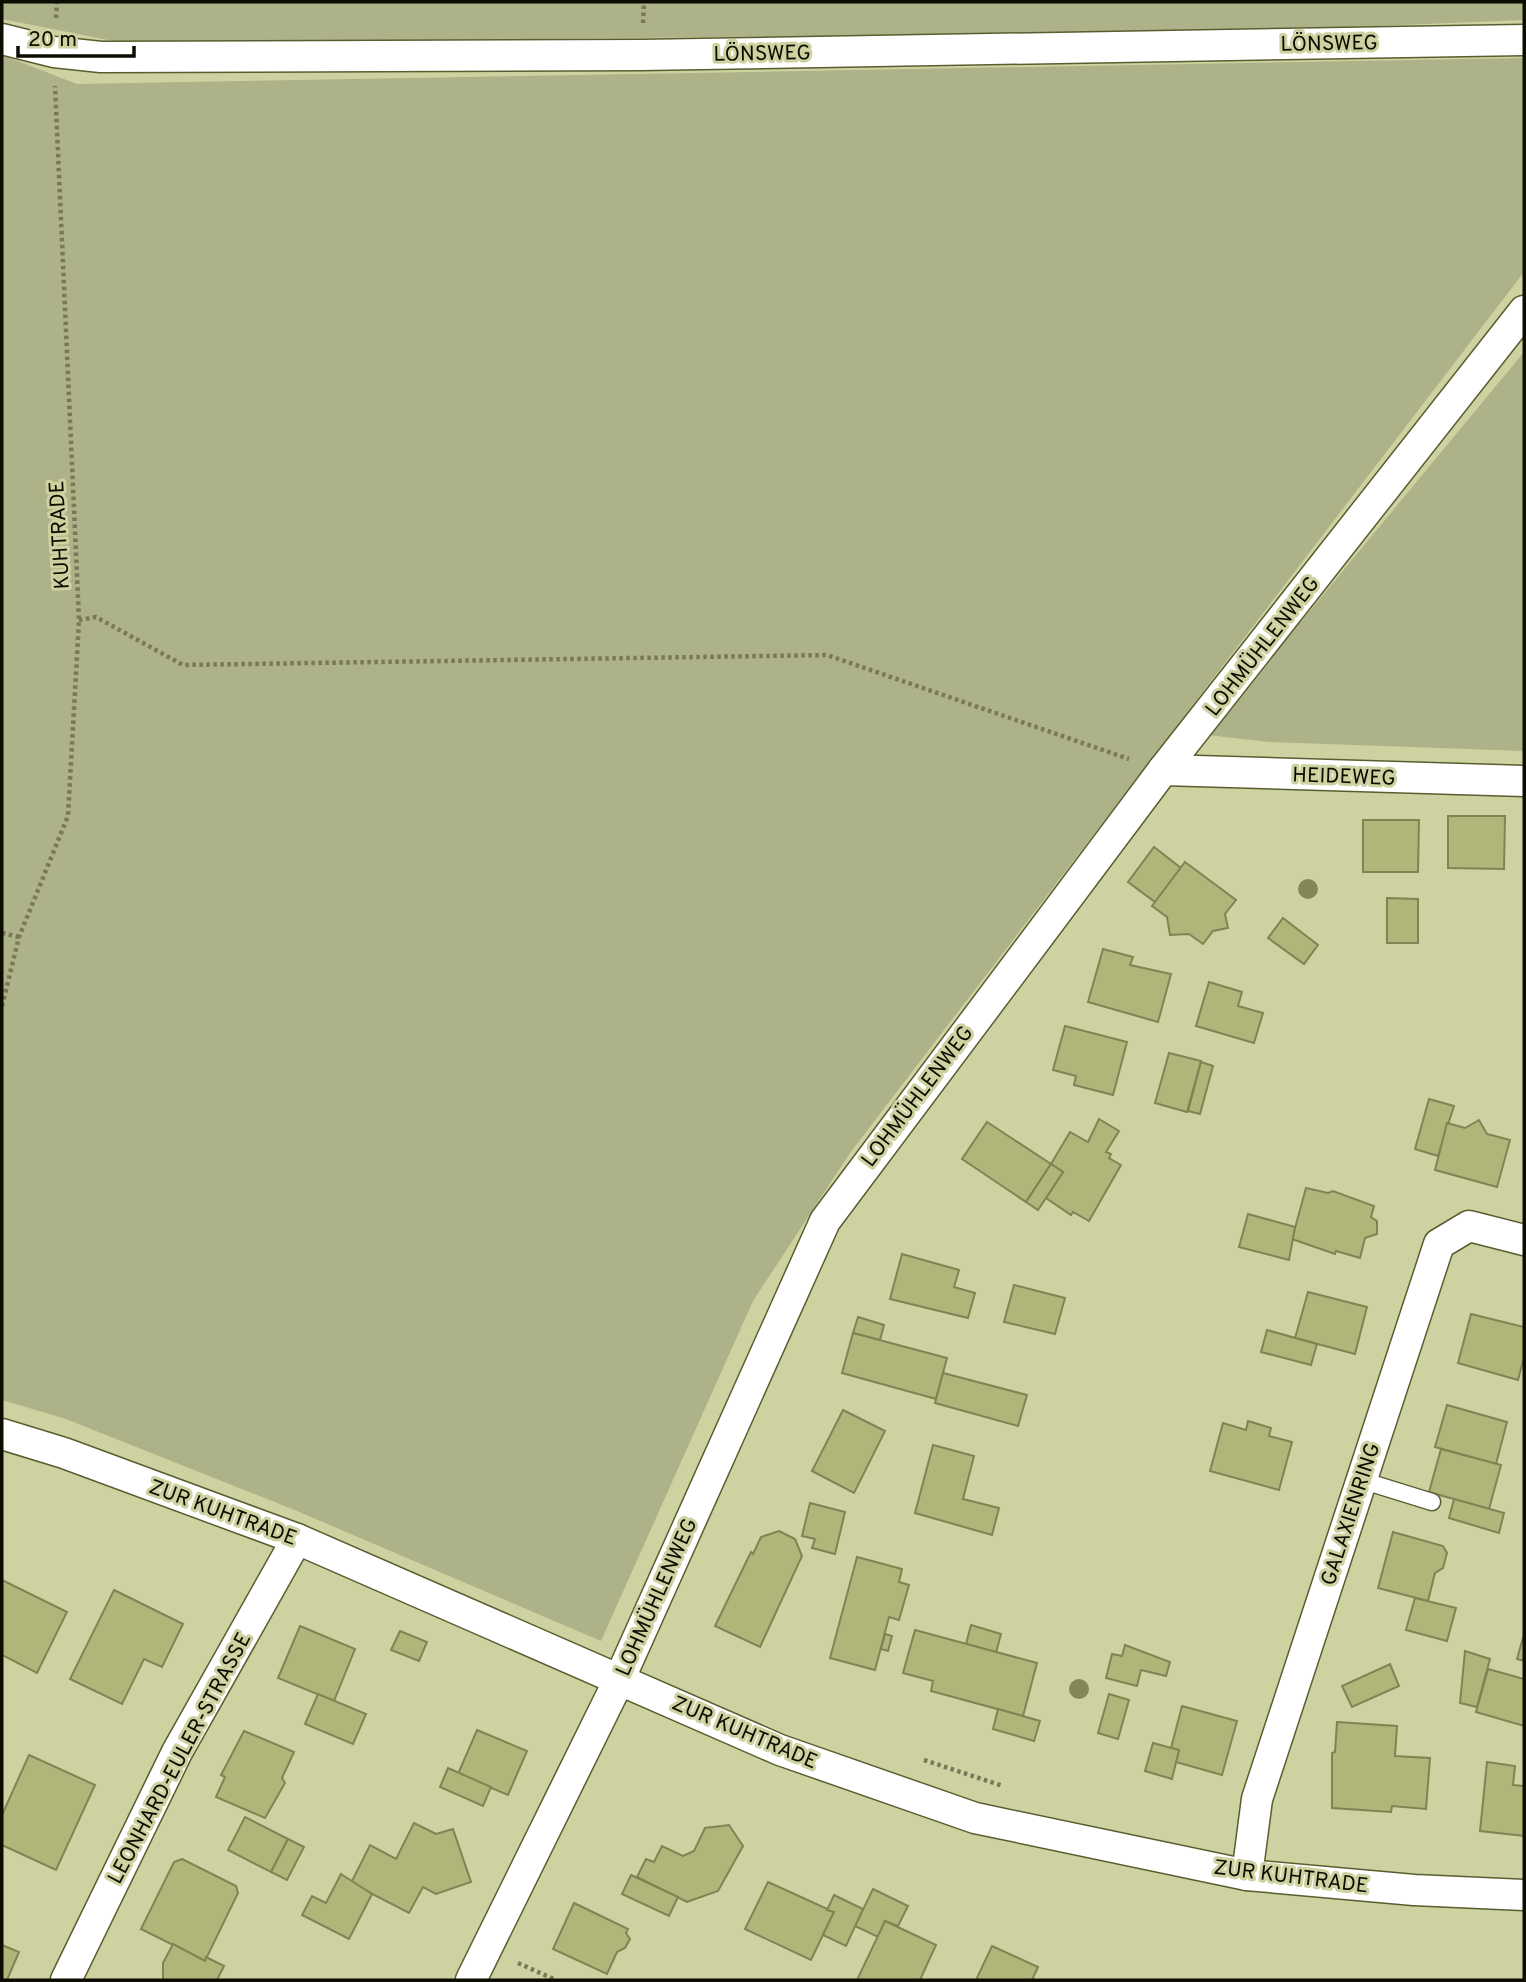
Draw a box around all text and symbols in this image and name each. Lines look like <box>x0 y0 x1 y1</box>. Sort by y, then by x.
scale bar <box>18 14 133 58</box>
text: 20 m <box>28 27 77 54</box>
street label: LÖNSWEG <box>1280 30 1378 59</box>
street label: LÖNSWEG <box>713 40 811 69</box>
street label: KUHTRADE <box>44 480 77 590</box>
street label: LOHMÜHLENWEG <box>1200 572 1326 722</box>
street label: HEIDEWEG <box>1292 762 1396 793</box>
street label: LOHMÜHLENWEG <box>856 1021 980 1173</box>
street label: GALAXIENRING <box>1316 1440 1387 1589</box>
street label: ZUR KUHTRADE <box>145 1474 300 1553</box>
street label: LOHMÜHLENWEG <box>610 1514 704 1681</box>
street label: LEONHARD-EULER-STRASSE <box>102 1628 258 1889</box>
street label: ZUR KUHTRADE <box>667 1691 821 1776</box>
street label: ZUR KUHTRADE <box>1212 1855 1370 1900</box>

